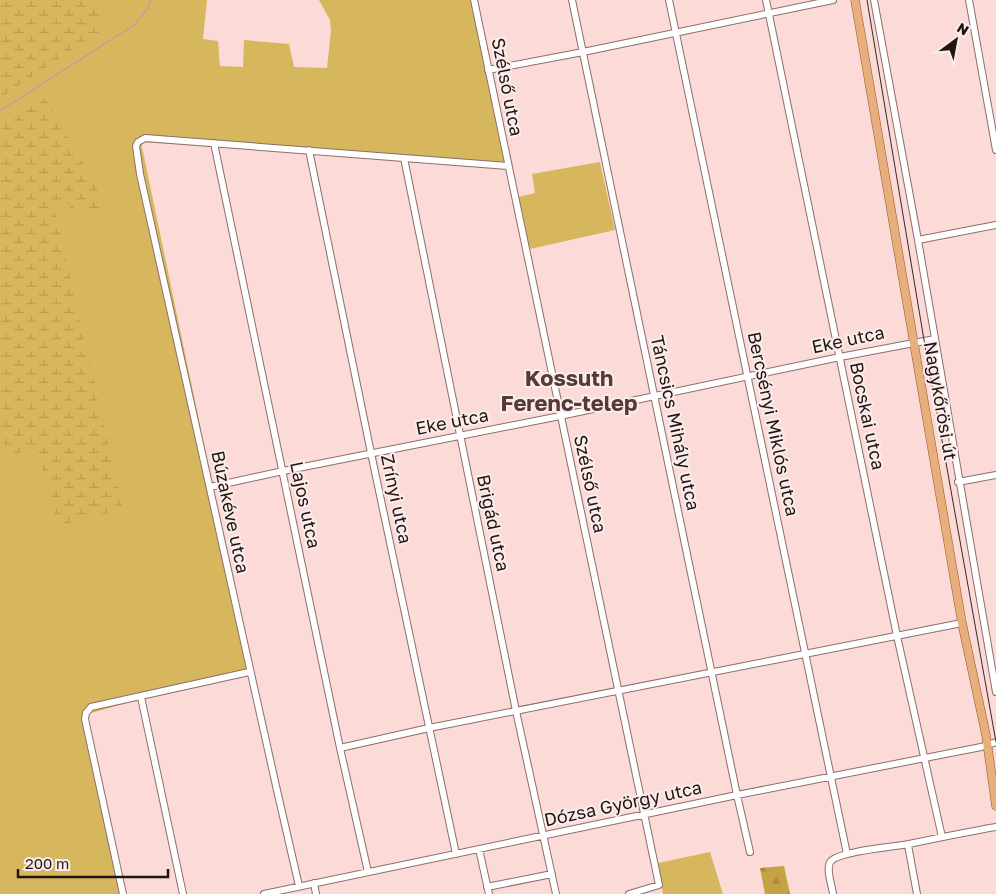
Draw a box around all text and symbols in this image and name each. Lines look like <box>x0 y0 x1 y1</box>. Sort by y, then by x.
north arrow <box>931 15 981 65</box>
text: N <box>954 19 972 39</box>
street label: Szélső utca <box>488 36 528 138</box>
street label: Eke utca <box>809 321 886 357</box>
street label: Bercsényi Miklós utca <box>744 329 804 518</box>
street label: Táncsics Mihály utca <box>647 333 705 512</box>
street label: Nagykőrösi út <box>920 340 962 462</box>
street label: Bocskai utca <box>846 360 890 472</box>
district label: Kossuth Ferenc-telep <box>501 364 637 416</box>
street label: Eke utca <box>413 403 490 439</box>
street label: Szélső utca <box>570 433 612 535</box>
street label: Búzakéve utca <box>207 448 255 575</box>
street label: Zrínyi utca <box>377 452 417 546</box>
street label: Lajos utca <box>286 459 326 550</box>
street label: Brigád utca <box>473 472 515 573</box>
street label: Dózsa György utca <box>542 776 704 830</box>
scale bar <box>18 846 168 878</box>
text: 200 m <box>25 854 69 872</box>

